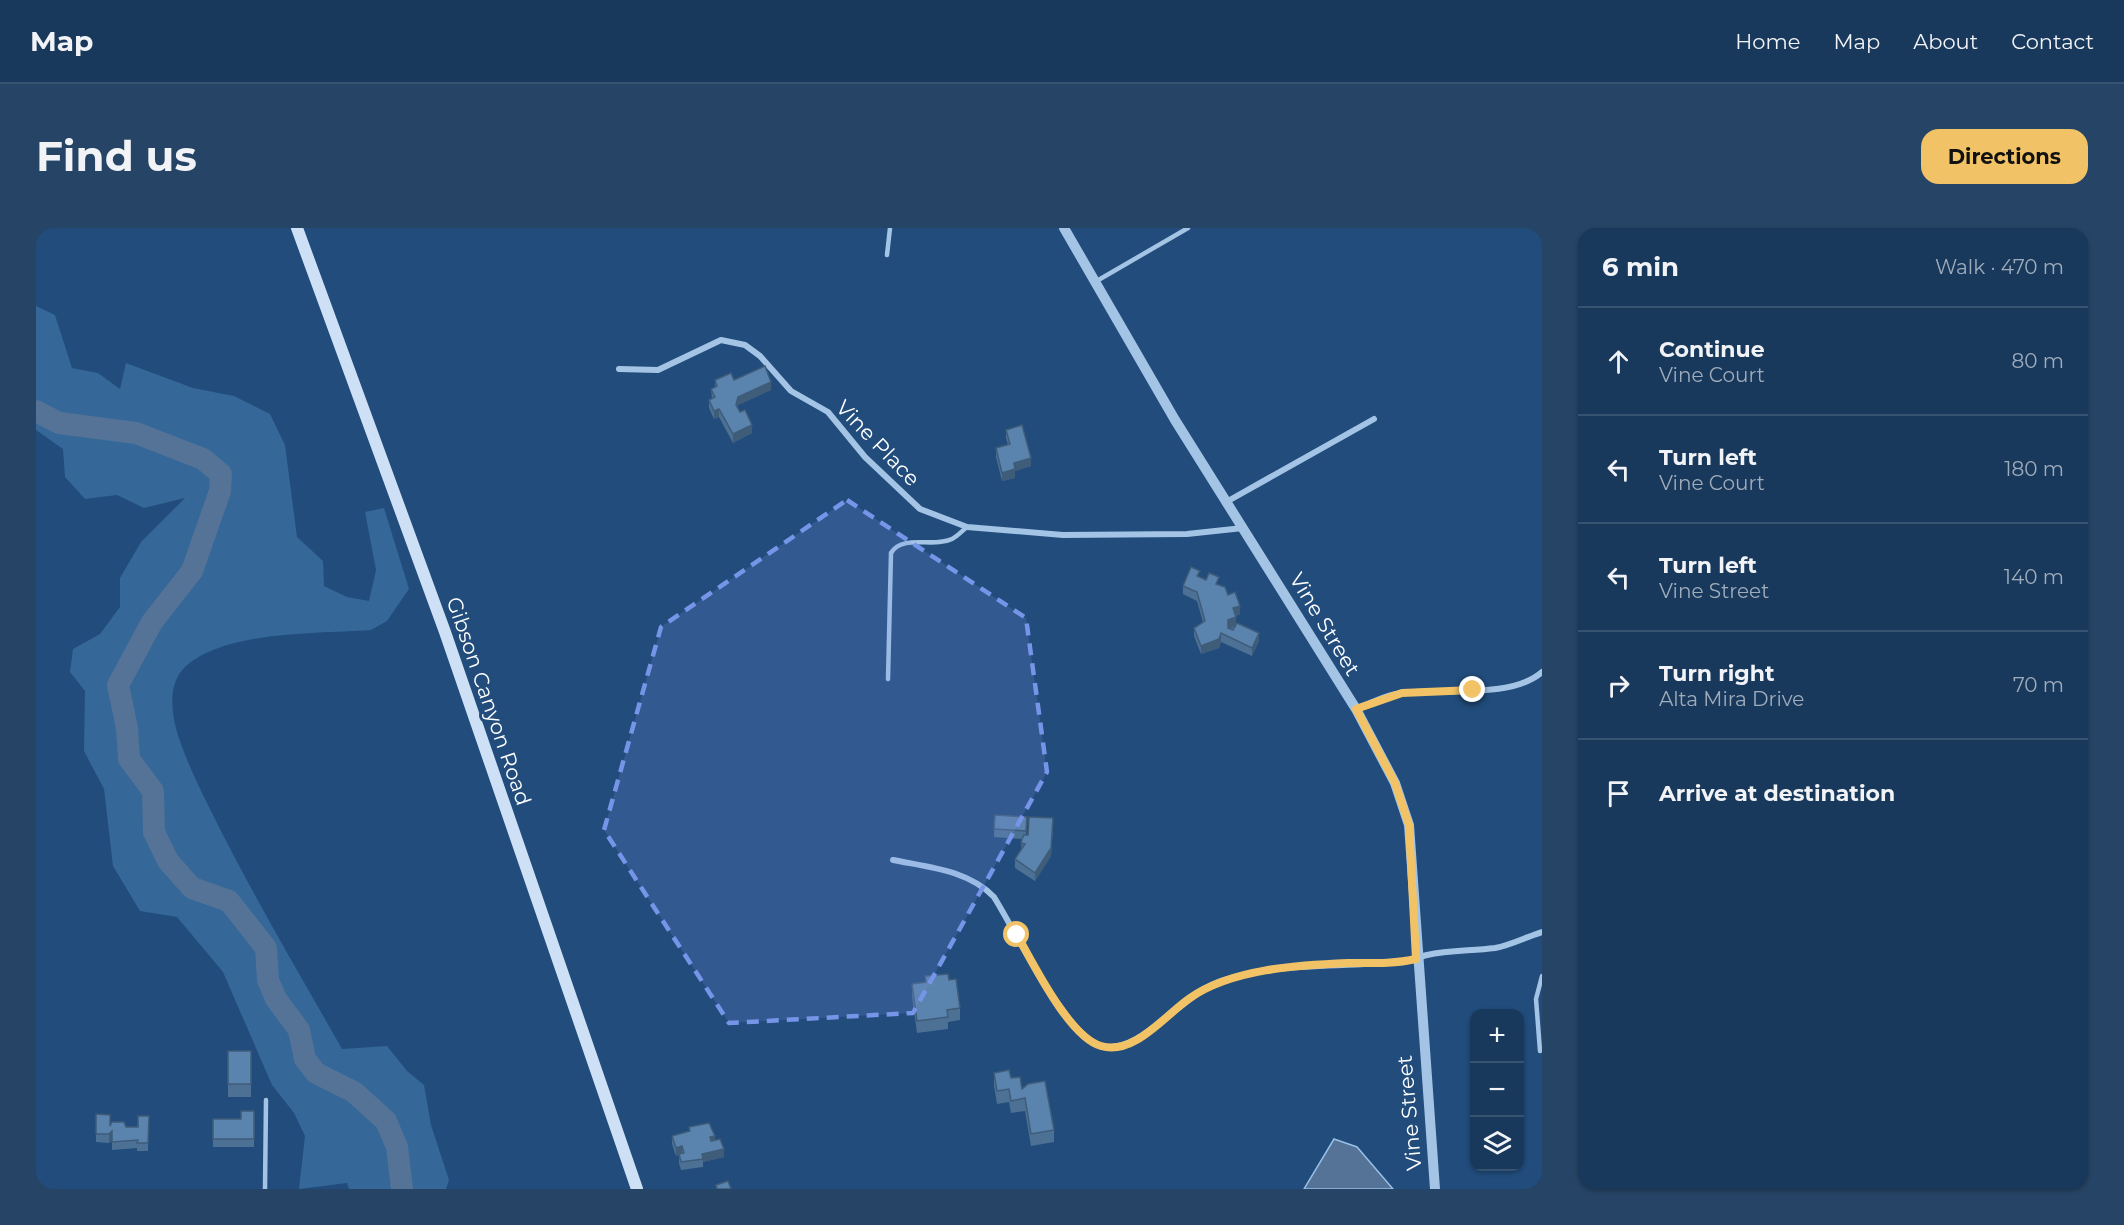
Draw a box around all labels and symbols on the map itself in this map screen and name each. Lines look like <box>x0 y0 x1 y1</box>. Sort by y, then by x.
street label: Vine Place <box>831 395 925 491</box>
street label: Vine Street <box>1284 568 1366 680</box>
street label: Gibson Canyon Road <box>442 593 536 809</box>
route end <box>1459 676 1485 702</box>
route start <box>1003 921 1029 947</box>
street label: Vine Street <box>1392 1054 1426 1172</box>

